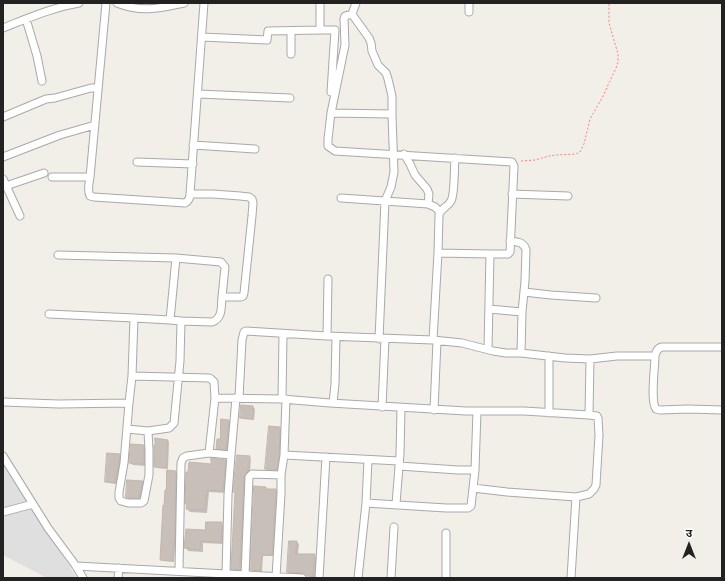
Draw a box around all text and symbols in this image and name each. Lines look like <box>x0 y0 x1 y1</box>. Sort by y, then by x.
north arrow <box>669 525 709 565</box>
text: उ <box>686 526 692 539</box>

